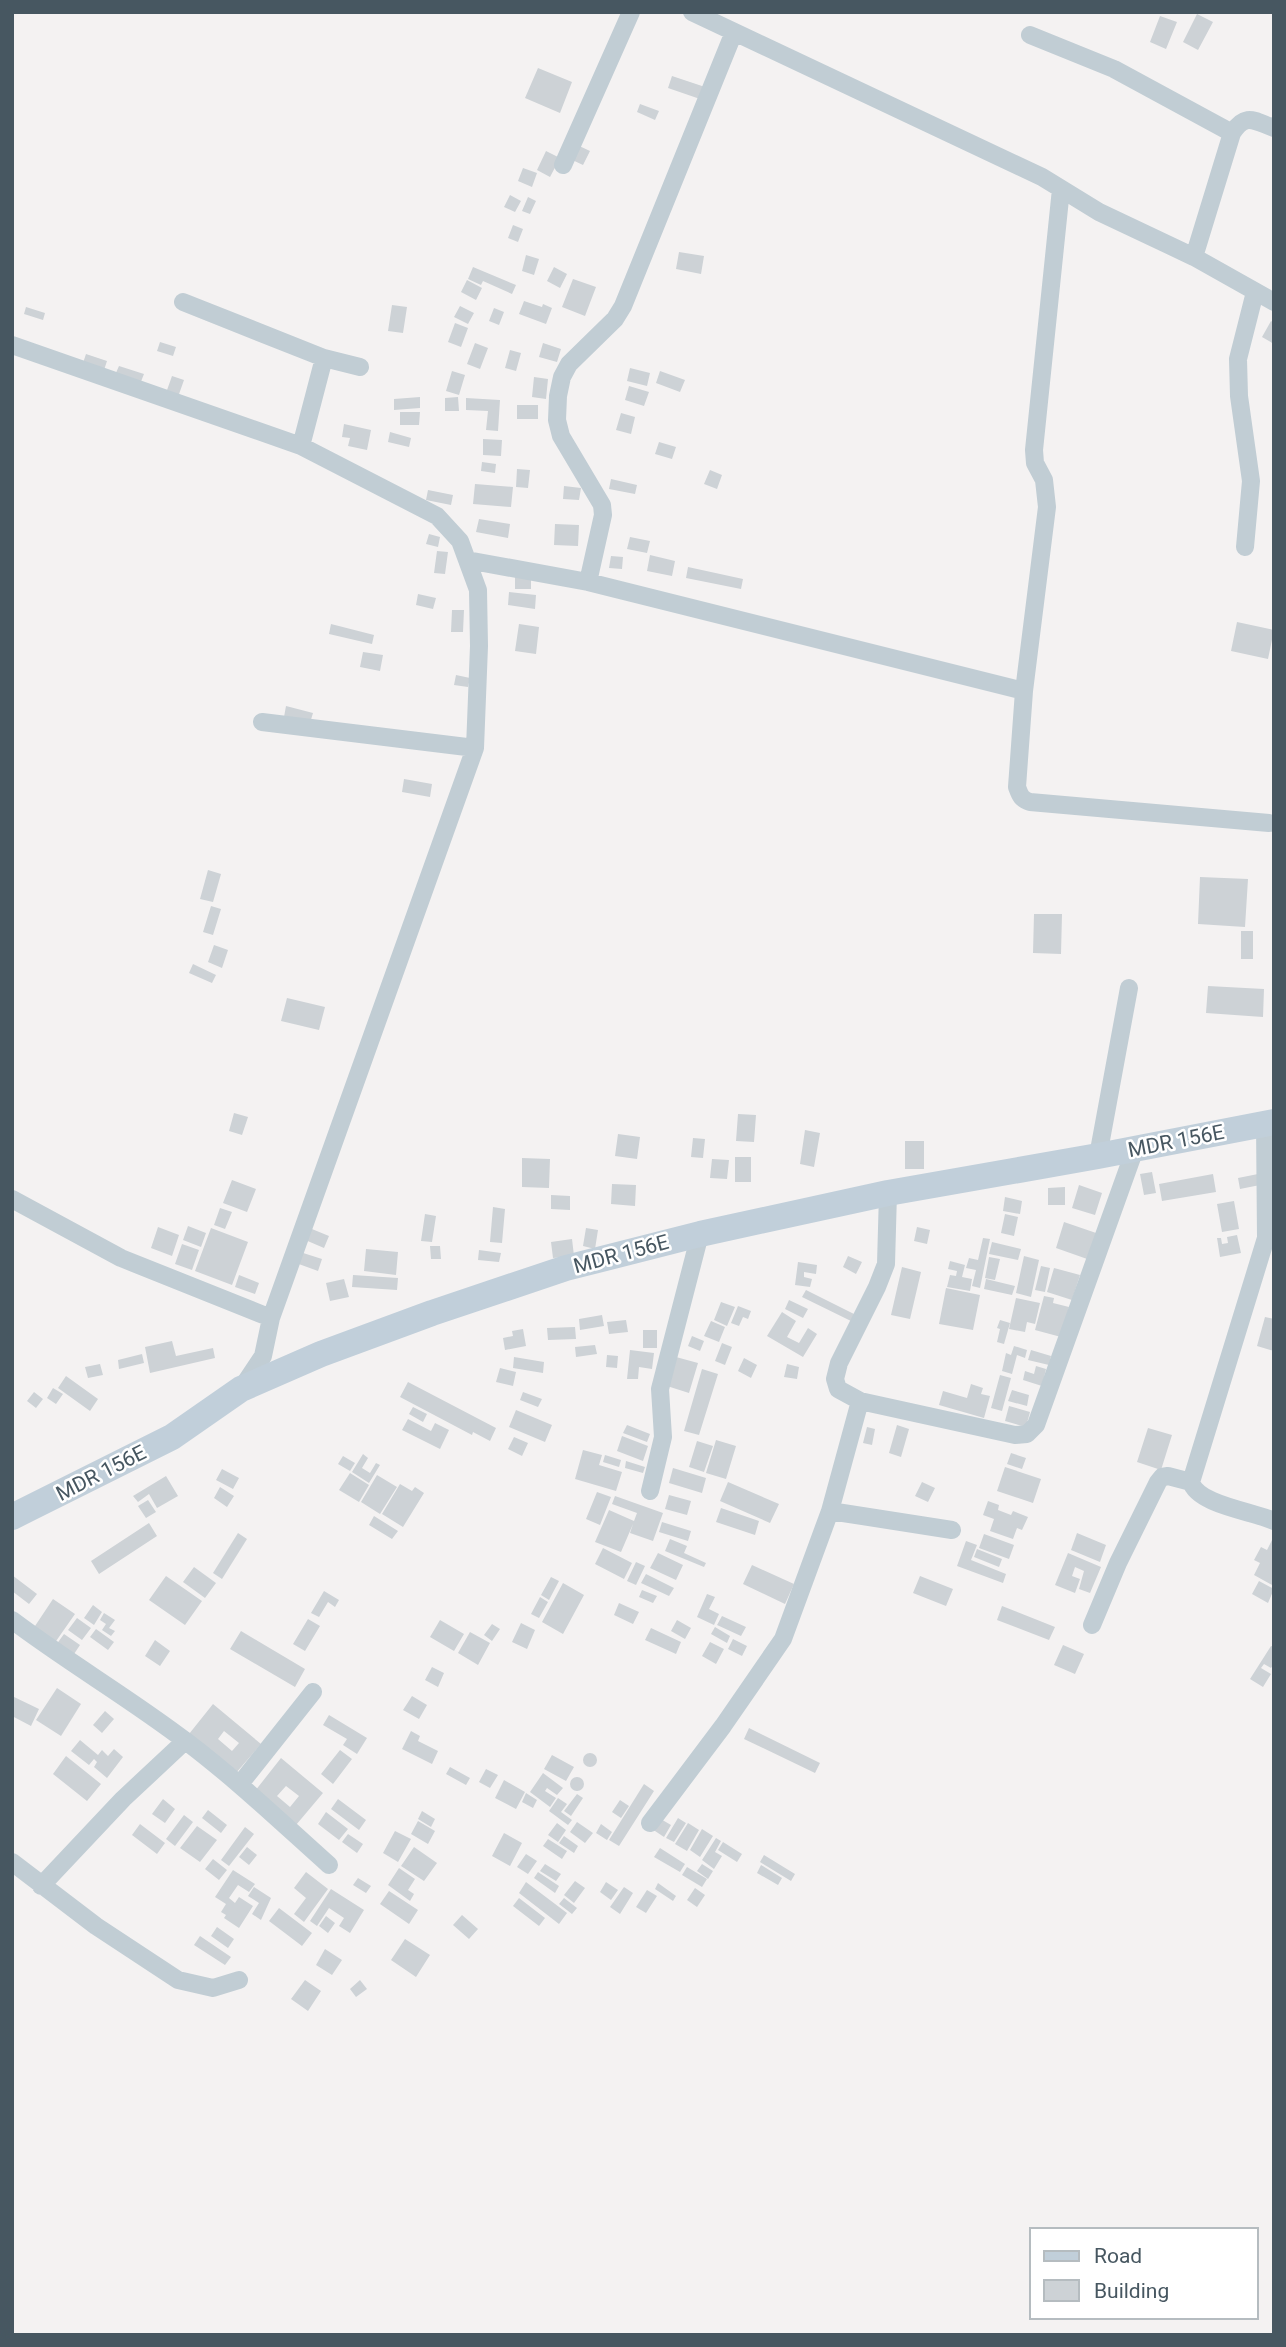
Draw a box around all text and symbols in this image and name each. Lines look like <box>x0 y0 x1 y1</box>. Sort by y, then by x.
street label: MDR 156E <box>1126 1120 1226 1162</box>
street label: MDR 156E <box>571 1230 671 1278</box>
street label: MDR 156E <box>52 1440 150 1506</box>
legend <box>1030 2228 1258 2319</box>
text: Road <box>1094 2244 1142 2268</box>
text: Building <box>1094 2279 1169 2303</box>

